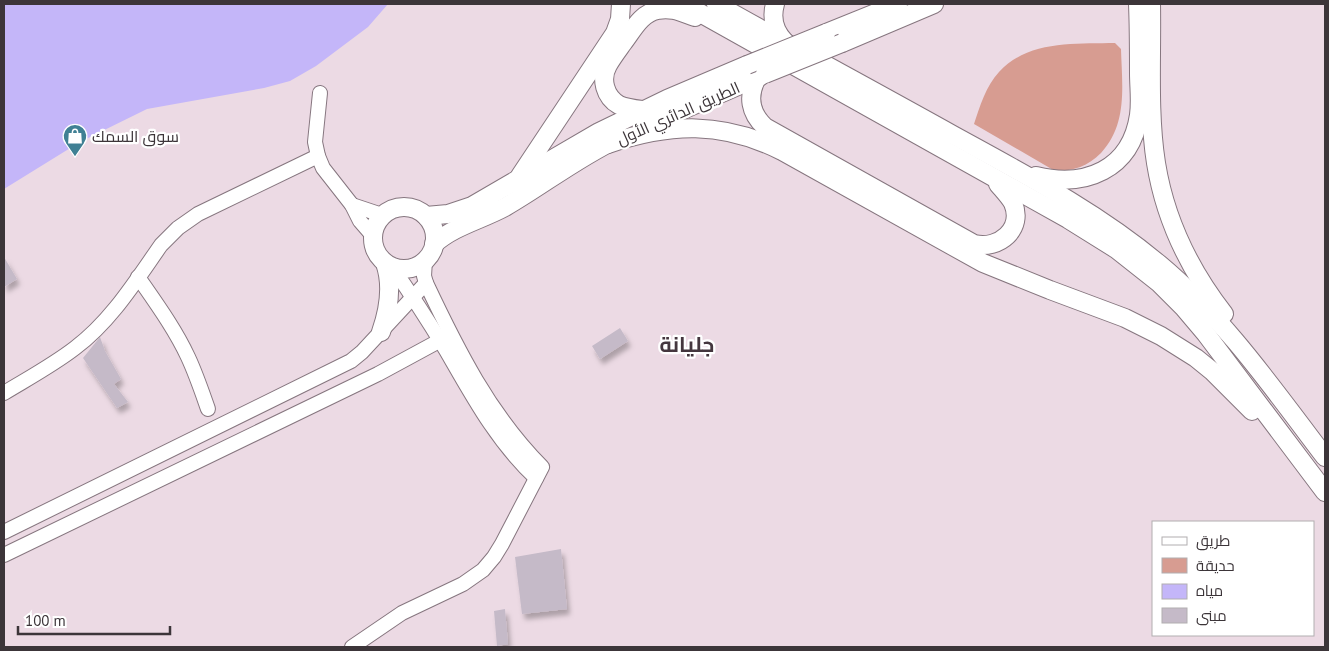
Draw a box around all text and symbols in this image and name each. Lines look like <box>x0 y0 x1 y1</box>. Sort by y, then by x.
street label: الطريق الدائري الأول <box>613 77 744 153</box>
shop icon: سوق السمك <box>62 123 88 157</box>
place label: سوق السمك <box>92 126 179 147</box>
district label: جليانة <box>660 331 714 358</box>
legend <box>1152 521 1314 636</box>
text: طريق <box>1196 531 1230 551</box>
text: حديقة <box>1196 556 1235 575</box>
text: مياه <box>1196 581 1223 600</box>
scale bar <box>18 604 170 636</box>
text: مبنى <box>1196 606 1227 626</box>
text: 100 m <box>25 611 66 630</box>

